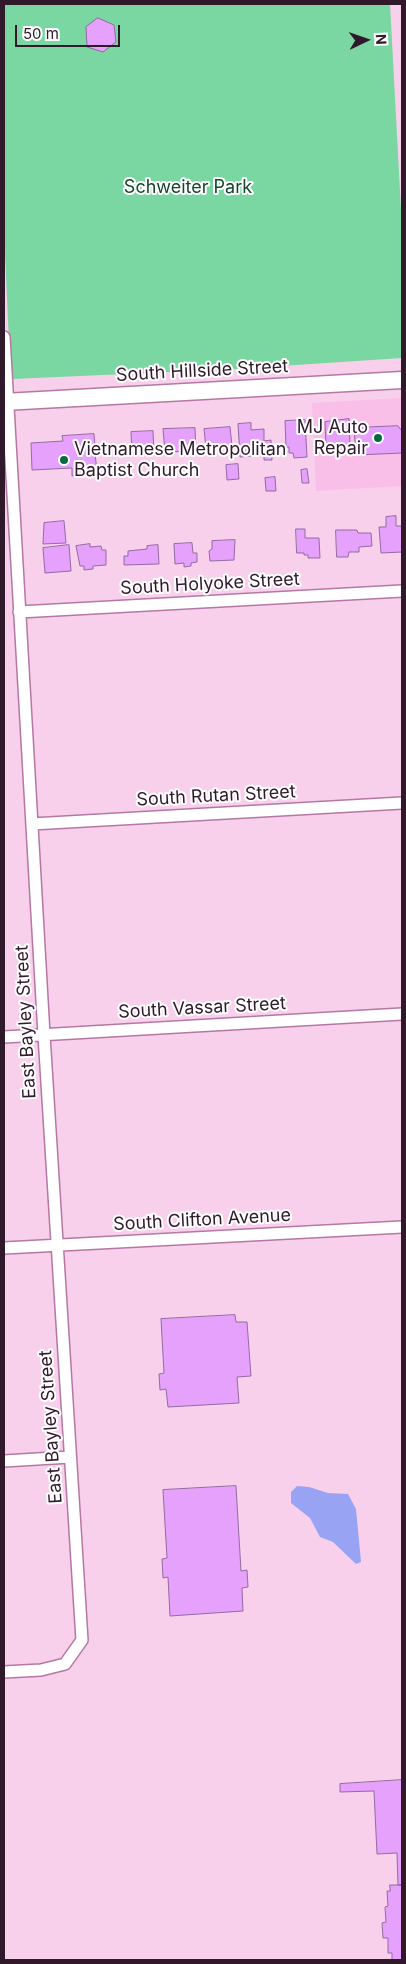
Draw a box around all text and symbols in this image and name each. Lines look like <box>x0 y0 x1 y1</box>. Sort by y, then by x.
scale bar <box>18 15 122 47</box>
north arrow <box>341 15 391 65</box>
text: 50 m <box>23 24 59 43</box>
text: N <box>373 33 390 45</box>
park label: Schweiter Park <box>124 177 252 199</box>
street label: South Hillside Street <box>115 356 289 386</box>
place label: MJ Auto Repair <box>297 417 368 459</box>
marker: MJ Auto Repair <box>372 432 384 444</box>
place label: Vietnamese Metropolitan Baptist Church <box>74 439 286 482</box>
marker: Vietnamese Metropolitan Baptist Church <box>58 454 70 466</box>
street label: South Holyoke Street <box>120 569 300 599</box>
street label: South Rutan Street <box>136 781 296 811</box>
street label: East Bayley Street <box>11 945 41 1099</box>
street label: South Vassar Street <box>118 993 286 1023</box>
street label: South Clifton Avenue <box>113 1205 291 1235</box>
street label: East Bayley Street <box>35 1350 67 1504</box>

